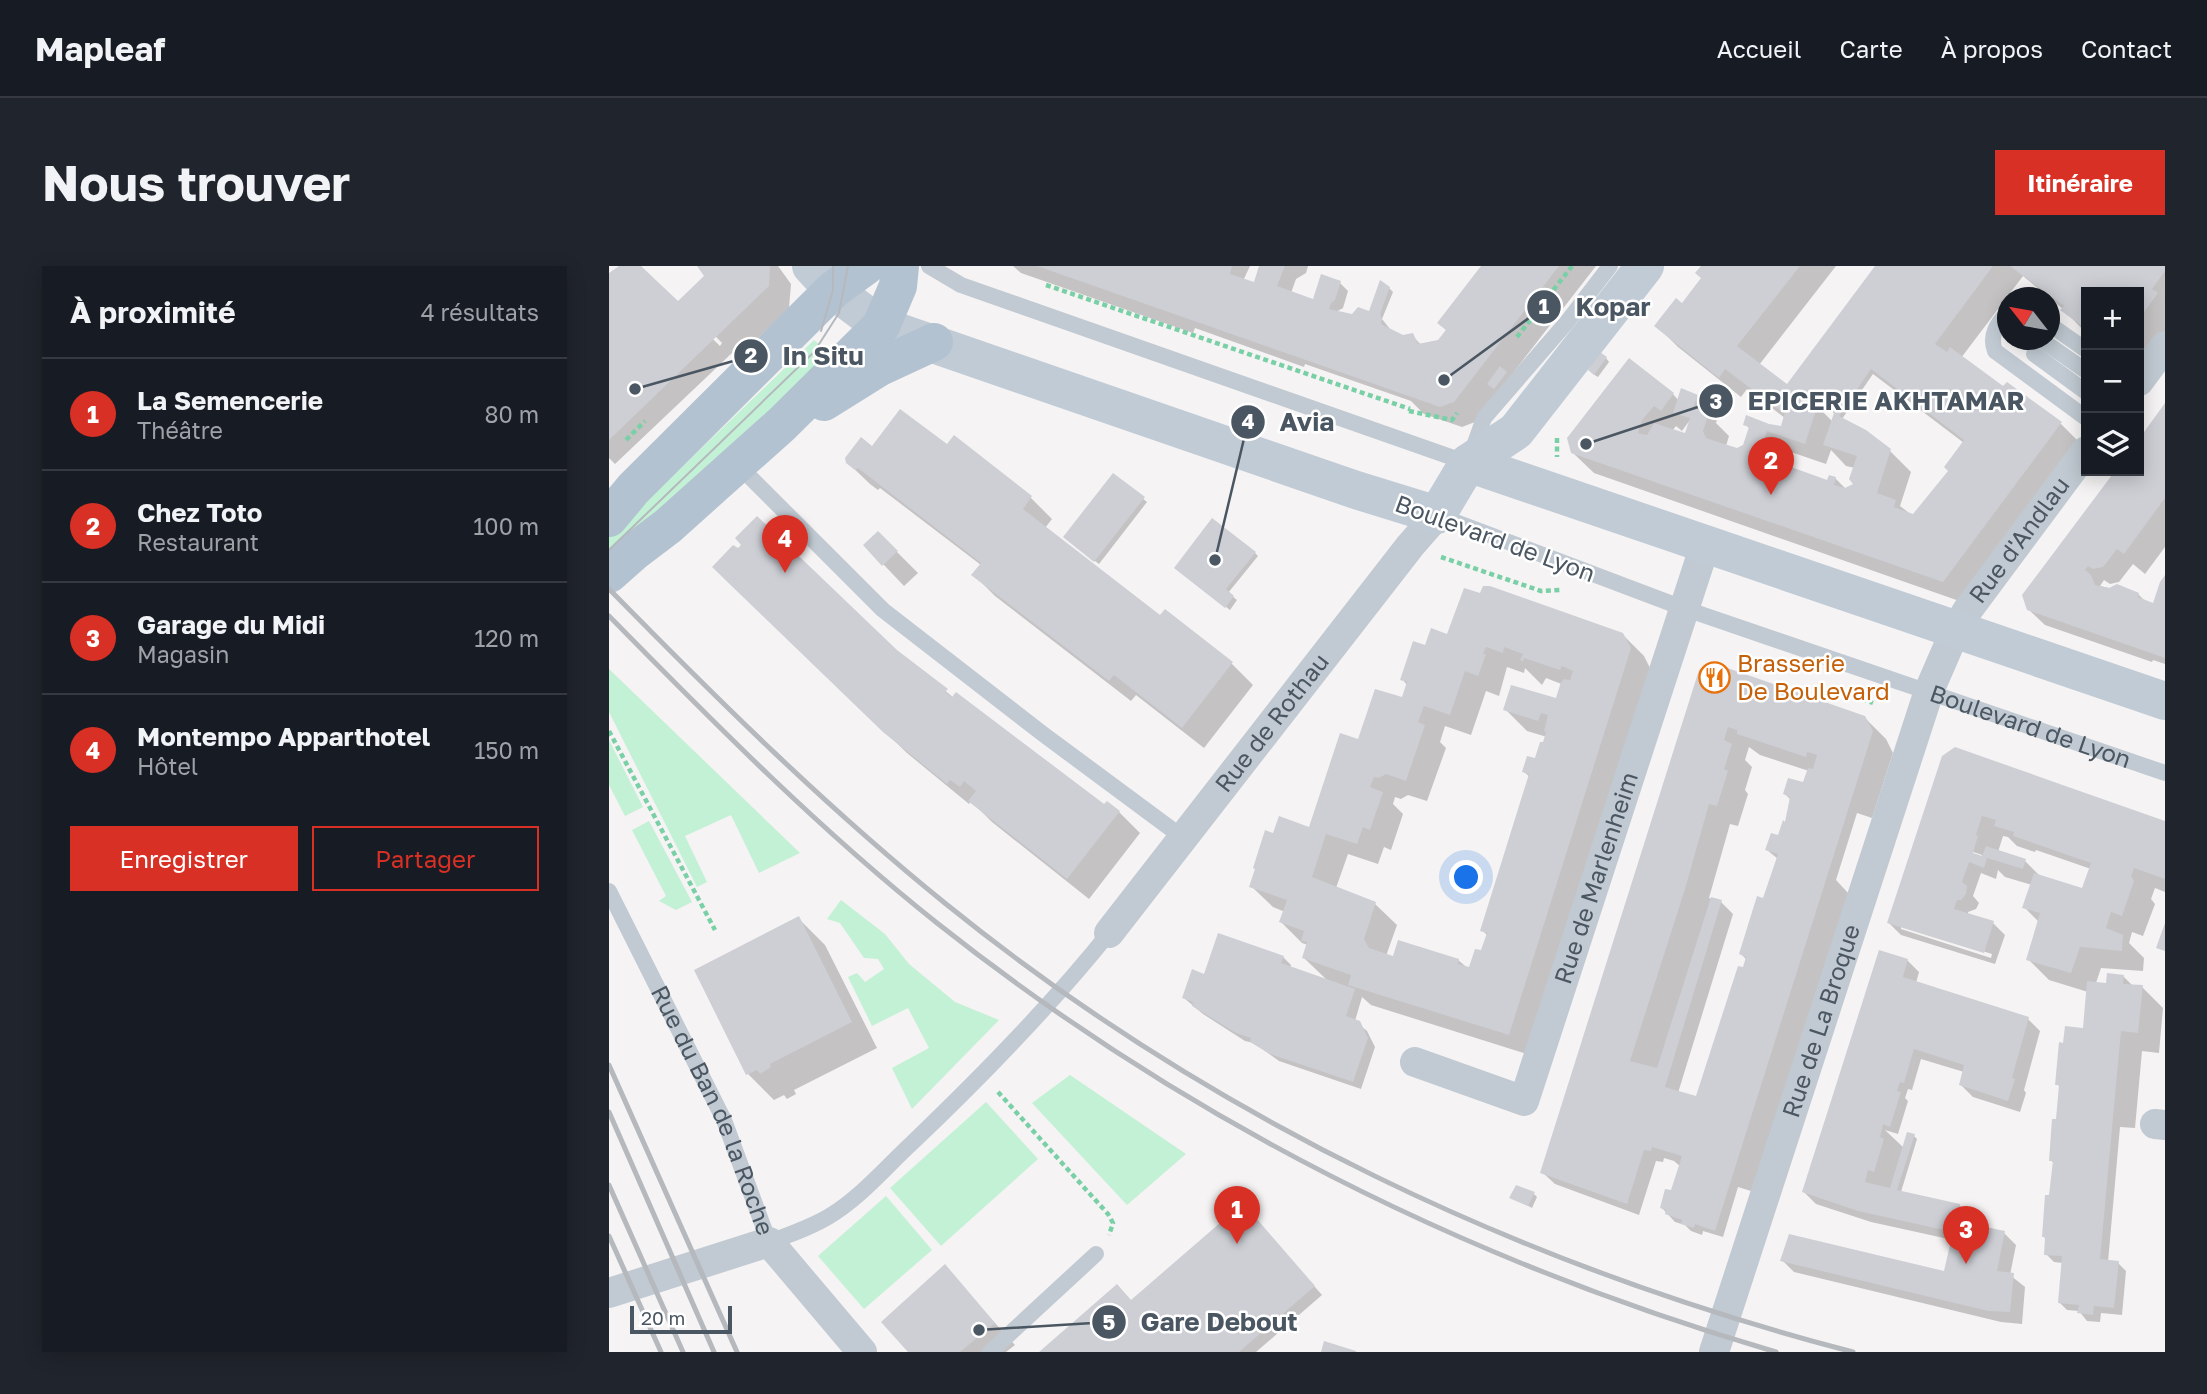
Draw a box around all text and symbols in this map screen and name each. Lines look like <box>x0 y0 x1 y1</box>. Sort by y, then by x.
text: Mapleaf <box>35 29 165 68</box>
text: Accueil <box>1717 34 1801 63</box>
text: Carte <box>1839 34 1903 63</box>
text: À propos <box>1941 34 2043 63</box>
text: Contact <box>2081 34 2172 63</box>
button: Itinéraire <box>1995 150 2165 215</box>
text: Nous trouver <box>42 153 350 212</box>
callout: Kopar <box>1526 283 1664 330</box>
north arrow <box>1997 287 2060 350</box>
map controls <box>2081 287 2144 476</box>
button: + <box>2081 287 2144 350</box>
text: Kopar <box>1575 291 1651 322</box>
text: 1 <box>1539 293 1550 319</box>
text: À proximité <box>70 294 236 330</box>
text: 4 résultats <box>421 298 539 326</box>
callout: In Situ <box>733 332 878 379</box>
text: In Situ <box>782 340 864 371</box>
text: 2 <box>745 342 758 368</box>
button: − <box>2081 350 2144 413</box>
callout: EPICERIE AKHTAMAR <box>1698 378 2038 425</box>
text: La Semencerie <box>137 385 323 416</box>
text: EPICERIE AKHTAMAR <box>1747 385 2025 416</box>
text: 3 <box>1710 388 1722 414</box>
callout: Avia <box>1231 398 1349 445</box>
text: 1 <box>87 400 99 428</box>
text: 80 m <box>485 400 539 428</box>
text: Avia <box>1280 406 1334 437</box>
text: 4 <box>1241 408 1255 434</box>
button: layers <box>2081 413 2144 476</box>
text: Théâtre <box>137 416 223 444</box>
pin: 2 <box>1748 437 1794 495</box>
street label: Rue d'Andlau <box>1962 471 2075 608</box>
street label: Boulevard de Lyon <box>1392 488 1599 587</box>
text: Chez Toto <box>137 497 262 528</box>
text: 2 <box>86 512 100 540</box>
text: 100 m <box>473 512 539 540</box>
pin: 4 <box>762 515 808 573</box>
text: Restaurant <box>137 528 259 556</box>
text: Garage du Midi <box>137 609 325 640</box>
text: 3 <box>86 624 100 652</box>
text: 120 m <box>474 624 539 652</box>
text: Magasin <box>137 640 229 668</box>
street label: Rue de Rothau <box>1208 647 1334 797</box>
place label: Brasserie De Boulevard <box>1737 648 1890 705</box>
restaurant icon: Brasserie De Boulevard <box>1697 661 1731 695</box>
street label: Boulevard de Lyon <box>1926 678 2135 773</box>
text: Montempo Apparthotel <box>137 721 430 752</box>
text: 4 <box>86 736 100 764</box>
text: 150 m <box>474 736 539 764</box>
text: Hôtel <box>137 752 198 780</box>
street label: Rue de Marlenheim <box>1547 768 1643 987</box>
button: Enregistrer <box>70 826 298 891</box>
button: Partager <box>312 826 539 891</box>
your location <box>1449 860 1483 894</box>
street label: Rue de La Broque <box>1775 920 1865 1121</box>
street label: Rue du Ban de la Roche <box>646 980 781 1239</box>
pin: 1 <box>1214 1186 1260 1244</box>
pin: 3 <box>1943 1206 1989 1264</box>
callout: Gare Debout <box>1091 1299 1312 1346</box>
scale bar <box>630 1303 731 1335</box>
text: 20 m <box>641 1306 685 1329</box>
text: Gare Debout <box>1140 1306 1298 1337</box>
text: 5 <box>1103 1309 1116 1335</box>

